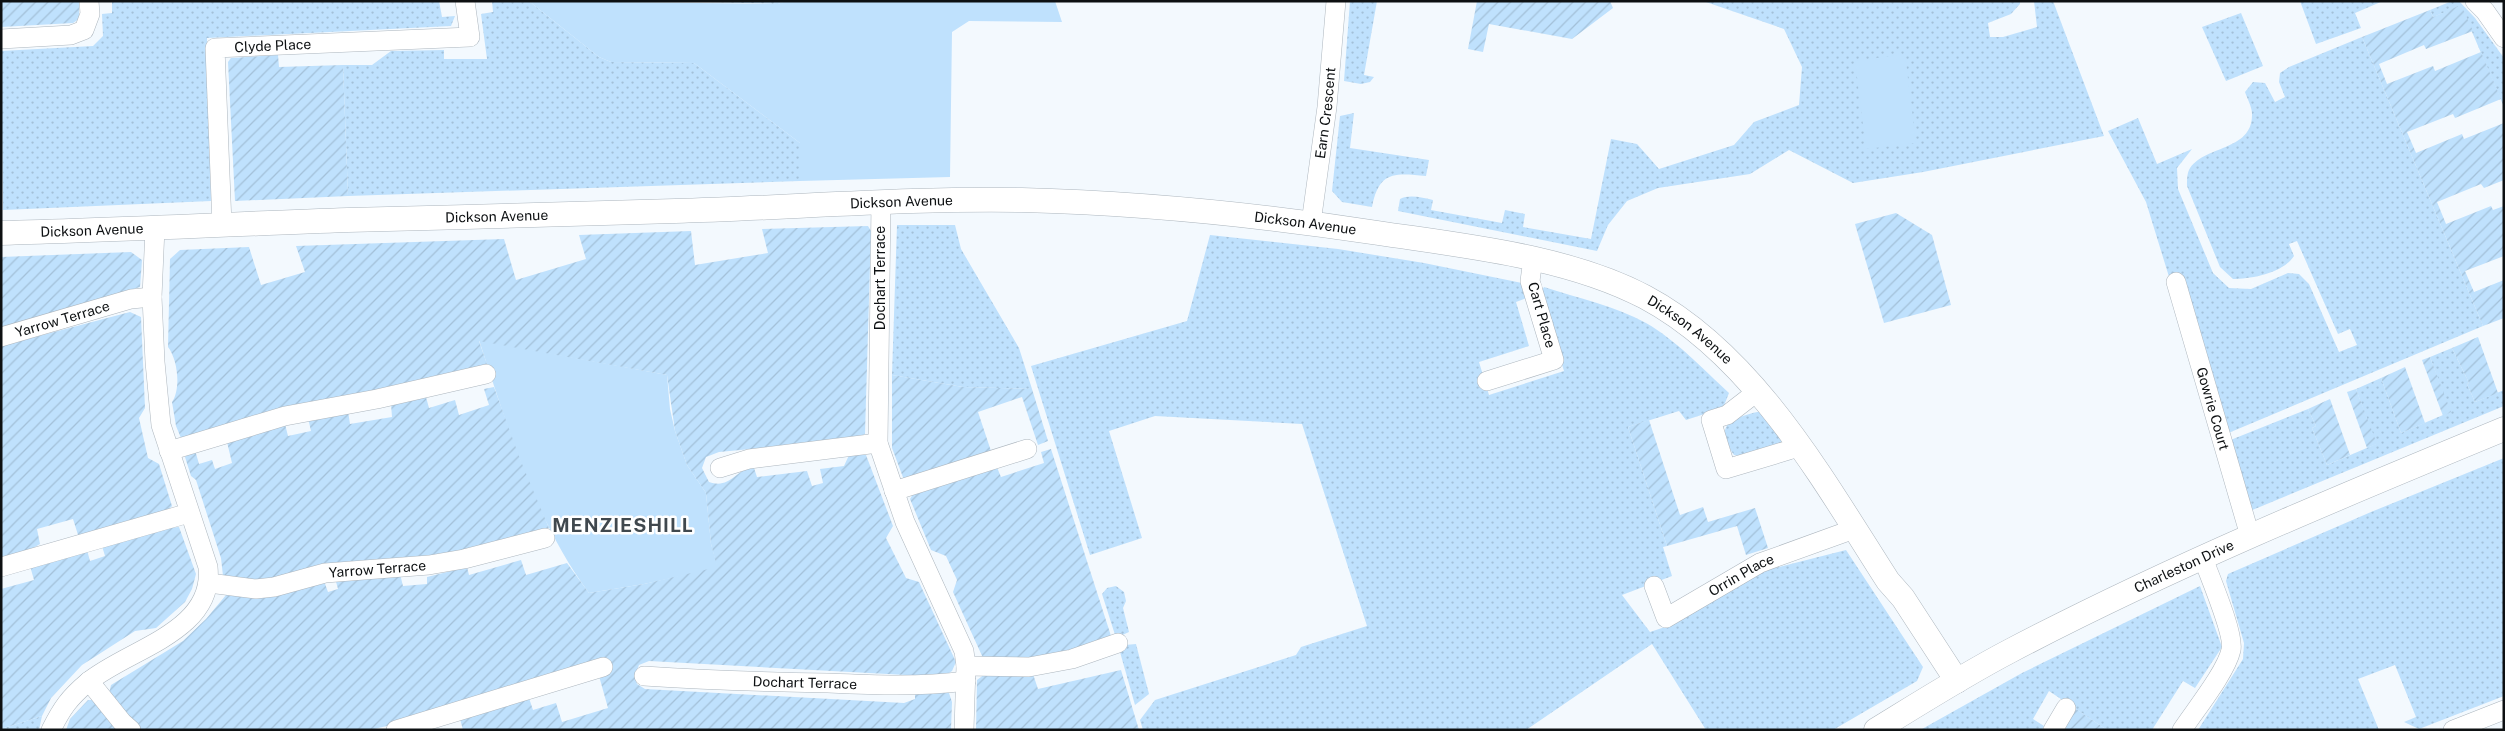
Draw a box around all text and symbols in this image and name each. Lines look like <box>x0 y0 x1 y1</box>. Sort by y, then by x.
street label: Clyde Place <box>234 36 312 55</box>
street label: Earn Crescent <box>1312 67 1338 160</box>
street label: Dickson Avenue <box>850 192 953 212</box>
street label: Dickson Avenue <box>445 207 548 226</box>
street label: Dickson Avenue <box>1253 209 1358 238</box>
street label: Dickson Avenue <box>40 220 144 240</box>
street label: Dochart Terrace <box>872 226 888 330</box>
street label: Cart Place <box>1525 280 1559 350</box>
street label: Dickson Avenue <box>1645 292 1736 367</box>
street label: Yarrow Terrace <box>13 298 112 340</box>
street label: Gowrie Court <box>2193 365 2233 452</box>
district label: MENZIESHILL <box>552 514 694 536</box>
street label: Charleston Drive <box>2131 537 2236 596</box>
street label: Orrin Place <box>1706 551 1776 599</box>
street label: Yarrow Terrace <box>328 557 427 581</box>
street label: Dochart Terrace <box>752 673 857 692</box>

